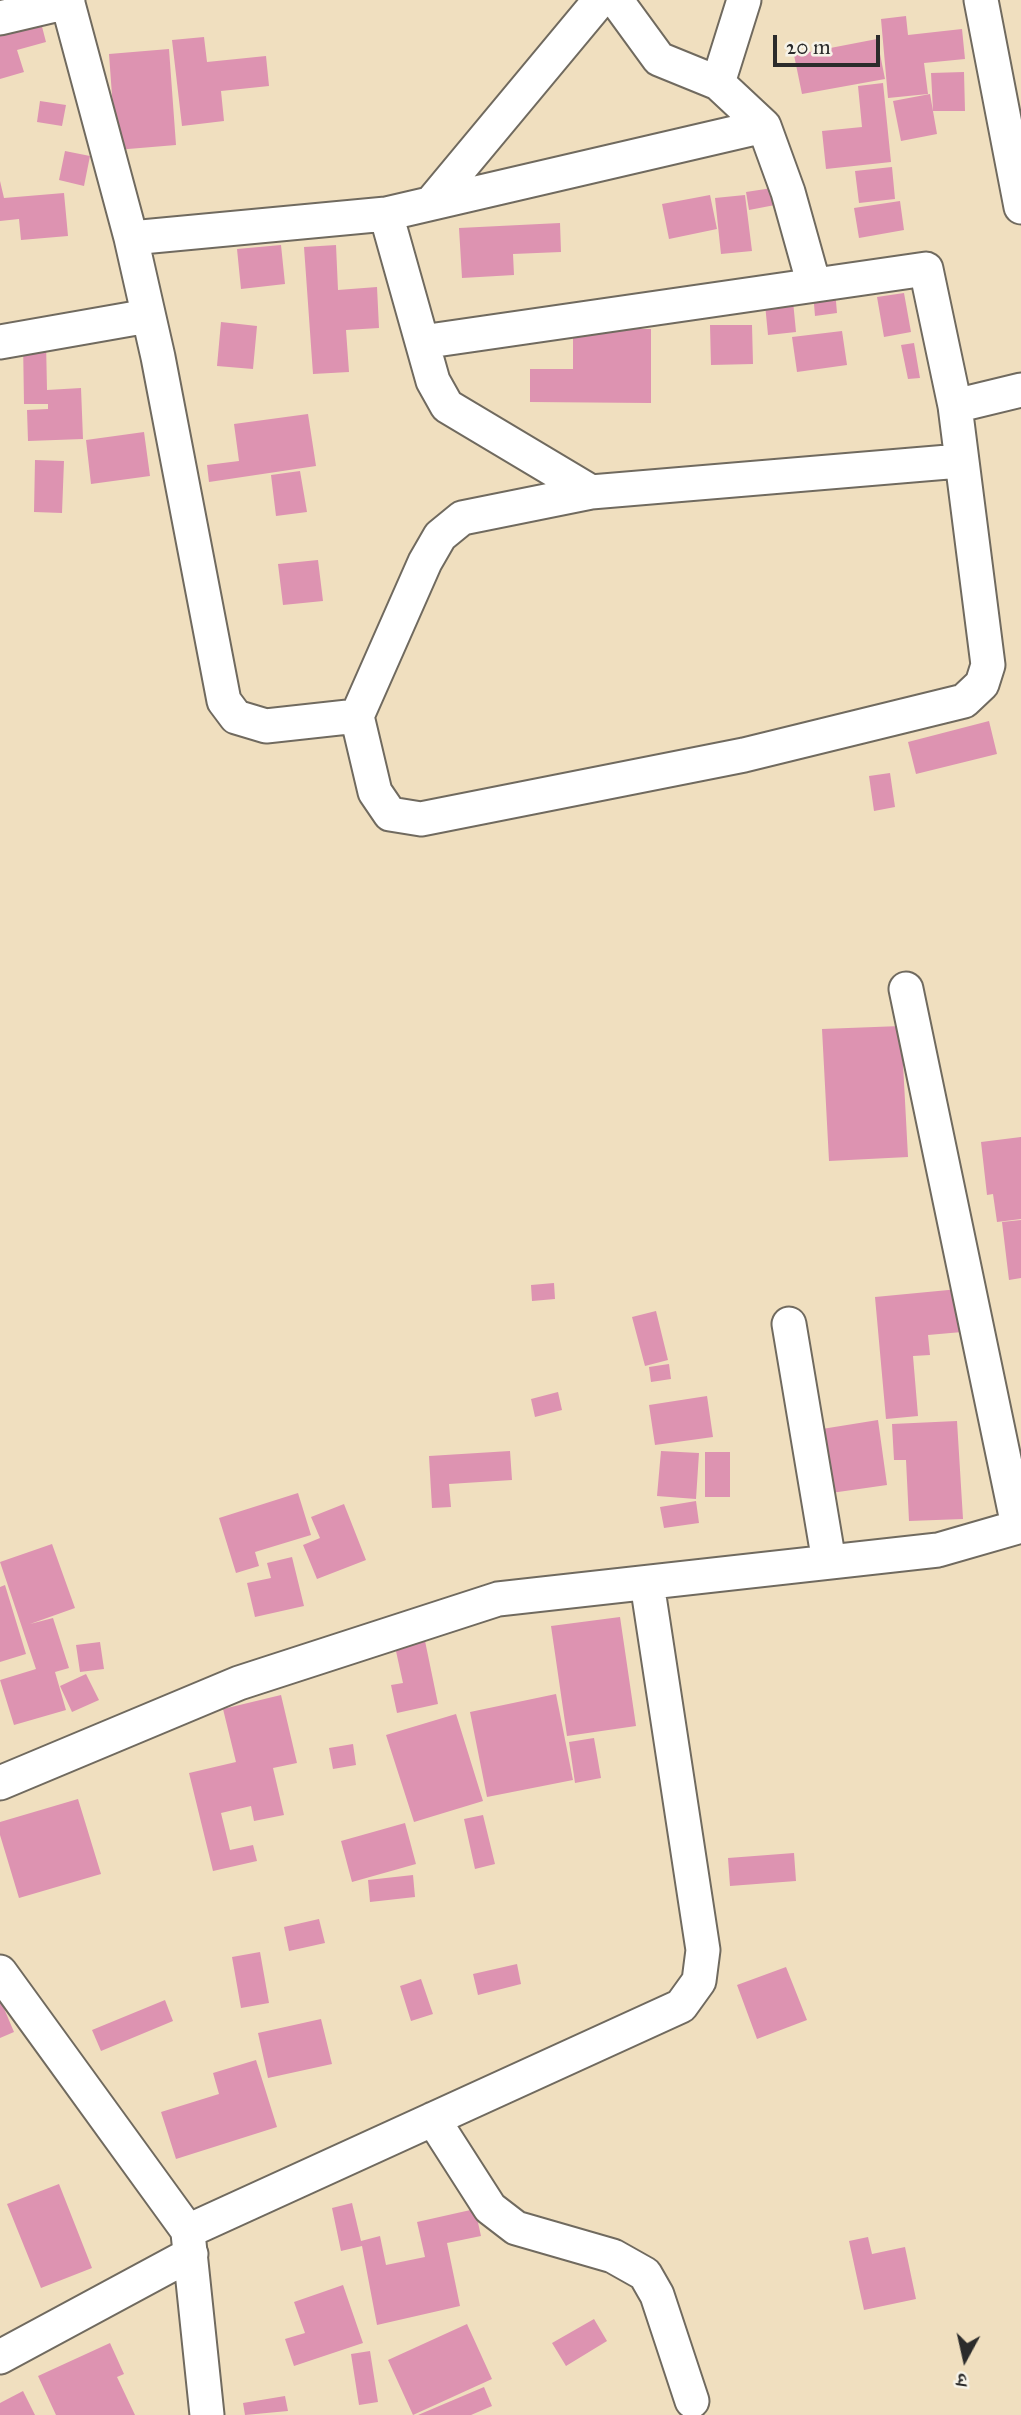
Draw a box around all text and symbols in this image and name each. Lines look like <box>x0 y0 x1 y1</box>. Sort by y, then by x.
scale bar <box>776 21 883 65</box>
text: 20 m <box>786 34 831 60</box>
north arrow <box>930 2324 1000 2394</box>
text: उ <box>956 2368 968 2392</box>

